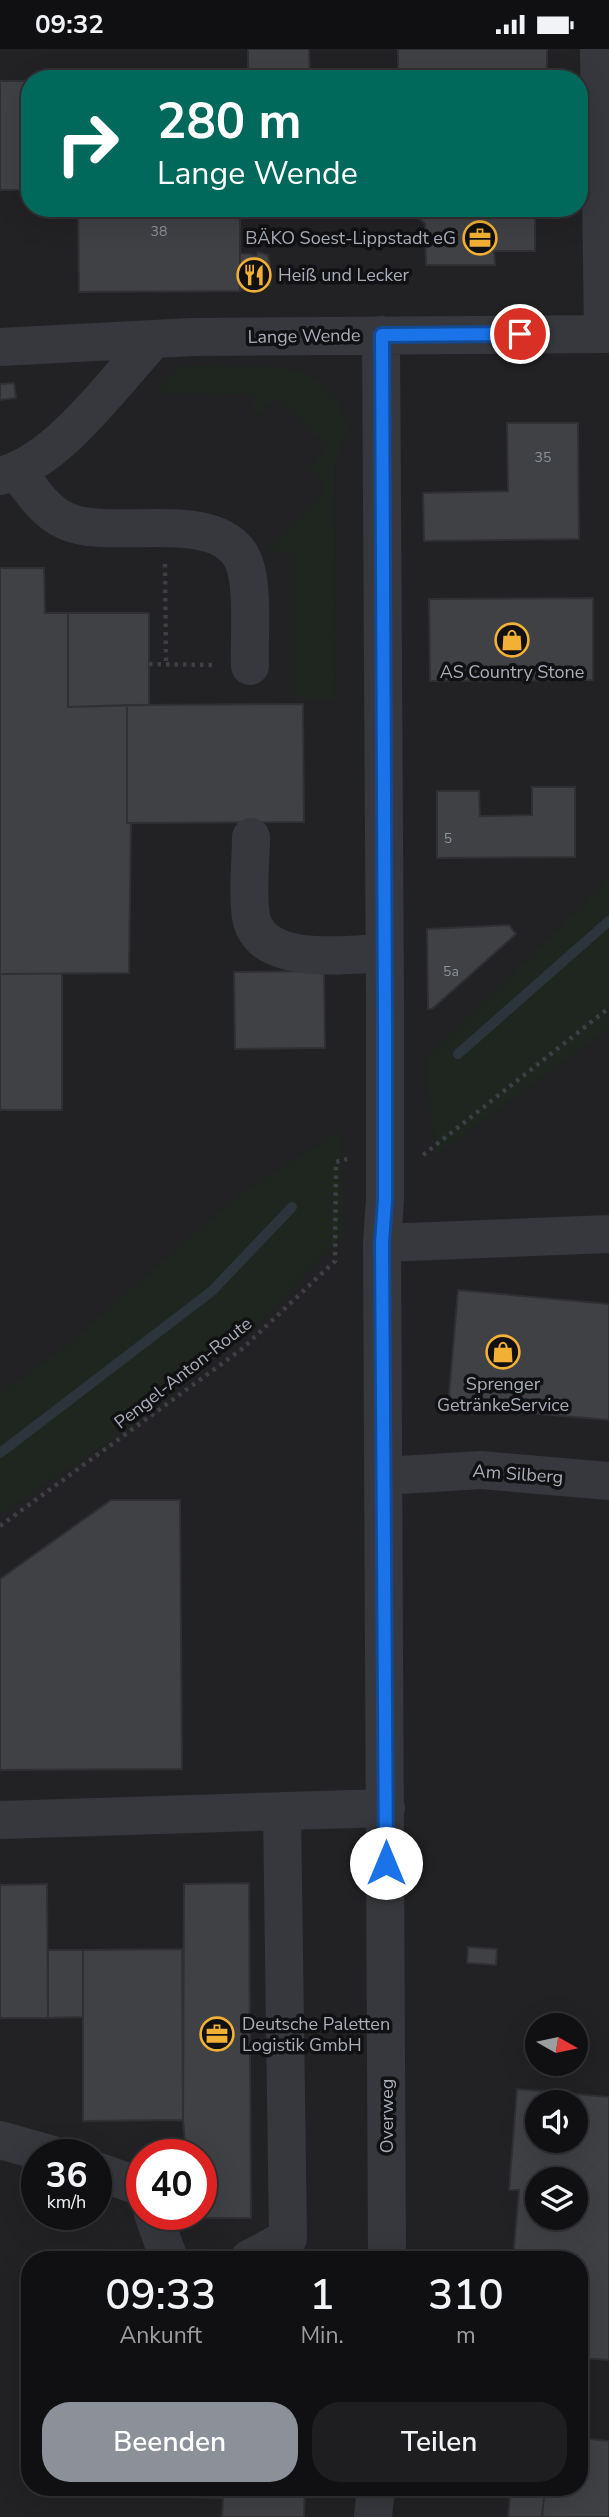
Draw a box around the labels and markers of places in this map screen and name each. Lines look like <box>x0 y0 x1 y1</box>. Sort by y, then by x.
office icon: BÄKO Soest-Lippstadt eG <box>461 219 499 257</box>
place label: BÄKO Soest-Lippstadt eG <box>245 226 456 250</box>
restaurant icon: Heiß und Lecker <box>235 256 273 294</box>
place label: Heiß und Lecker <box>278 263 410 287</box>
pin <box>490 304 550 364</box>
shop icon: AS Country Stone <box>493 621 531 659</box>
place label: AS Country Stone <box>440 660 584 684</box>
shop icon: Sprenger GetränkeService <box>484 1333 522 1371</box>
place label: Sprenger GetränkeService <box>437 1372 569 1417</box>
place label: Deutsche Paletten Logistik GmbH <box>242 2012 390 2057</box>
office icon: Deutsche Paletten Logistik GmbH <box>198 2015 236 2053</box>

